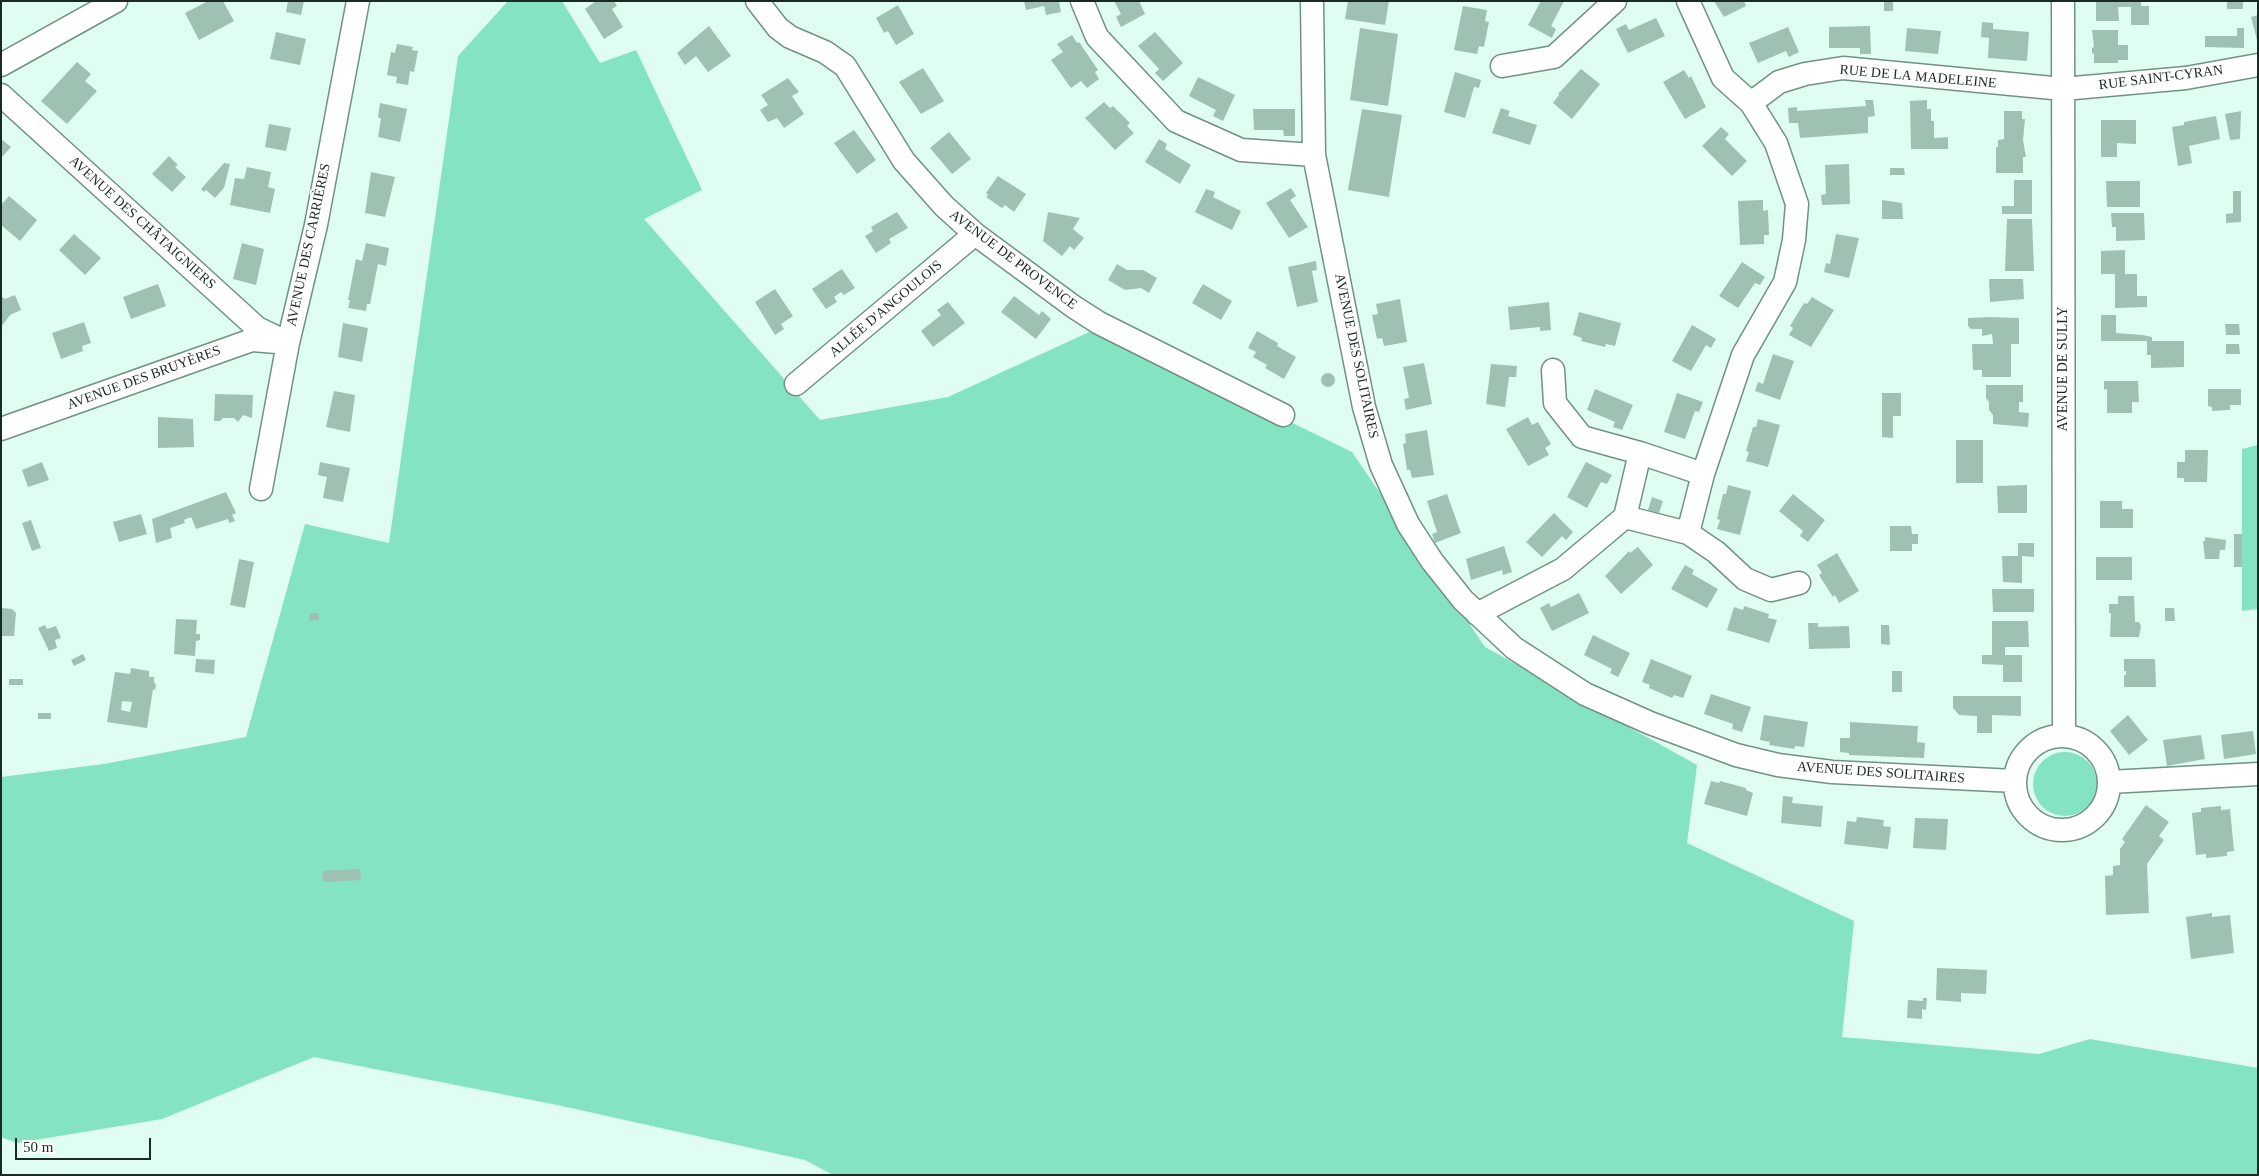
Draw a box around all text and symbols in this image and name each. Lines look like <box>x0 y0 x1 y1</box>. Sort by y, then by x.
street label: RUE DE LA MADELEINE <box>1839 62 1997 92</box>
street label: RUE SAINT-CYRAN <box>2098 62 2224 94</box>
street label: AVENUE DES CHÂTAIGNIERS <box>65 153 219 293</box>
street label: AVENUE DES CARRIÈRES <box>284 162 334 328</box>
street label: AVENUE DE PROVENCE <box>946 207 1080 313</box>
street label: ALLÉE D'ANGOULOIS <box>826 257 946 361</box>
street label: AVENUE DES SOLITAIRES <box>1330 272 1382 440</box>
street label: AVENUE DE SULLY <box>2055 306 2071 432</box>
street label: AVENUE DES BRUYÈRES <box>65 342 223 414</box>
street label: AVENUE DES SOLITAIRES <box>1797 759 1965 787</box>
scale bar <box>18 1128 154 1160</box>
text: 50 m <box>23 1139 53 1155</box>

